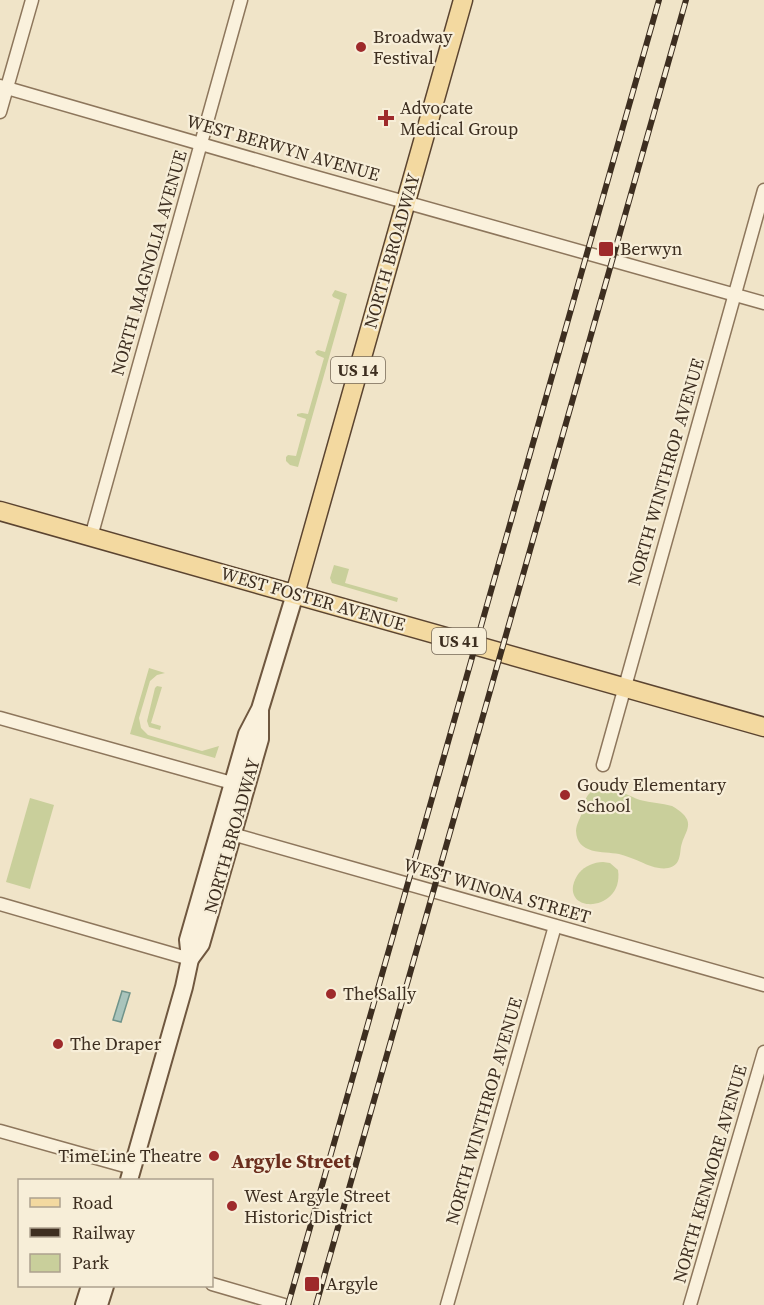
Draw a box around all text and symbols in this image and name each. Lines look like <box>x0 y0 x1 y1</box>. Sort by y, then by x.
place label: Broadway Festival <box>373 24 453 70</box>
marker: Broadway Festival <box>354 40 368 54</box>
place label: Advocate Medical Group <box>400 95 518 141</box>
street label: WEST BERWYN AVENUE <box>184 108 383 187</box>
marker: Advocate Medical Group <box>377 109 395 127</box>
street label: NORTH MAGNOLIA AVENUE <box>104 147 193 378</box>
street label: NORTH BROADWAY <box>357 170 426 331</box>
place label: Berwyn <box>620 236 682 261</box>
marker: Berwyn <box>597 240 615 258</box>
street label: NORTH WINTHROP AVENUE <box>621 355 710 588</box>
road number: US 14 <box>331 357 385 383</box>
street label: WEST FOSTER AVENUE <box>218 560 409 637</box>
road number: US 41 <box>432 628 486 654</box>
street label: NORTH BROADWAY <box>197 755 266 916</box>
place label: Goudy Elementary School <box>577 772 727 818</box>
marker: Goudy Elementary School <box>558 788 572 802</box>
street label: WEST WINONA STREET <box>401 852 594 929</box>
place label: The Sally <box>343 981 417 1006</box>
marker: The Sally <box>324 987 338 1001</box>
street label: NORTH WINTHROP AVENUE <box>439 994 528 1227</box>
place label: The Draper <box>70 1031 162 1056</box>
marker: The Draper <box>51 1037 65 1051</box>
street label: NORTH KENMORE AVENUE <box>666 1062 753 1286</box>
place label: TimeLine Theatre <box>58 1143 202 1168</box>
district label: Argyle Street <box>231 1147 352 1175</box>
marker: TimeLine Theatre <box>207 1149 221 1163</box>
legend <box>18 1179 213 1287</box>
place label: West Argyle Street Historic District <box>244 1183 390 1229</box>
text: Road <box>72 1190 113 1215</box>
marker: West Argyle Street Historic District <box>225 1199 239 1213</box>
text: Railway <box>72 1220 136 1245</box>
text: Park <box>72 1250 109 1275</box>
place label: Argyle <box>326 1271 378 1296</box>
marker: Argyle <box>303 1275 321 1293</box>

